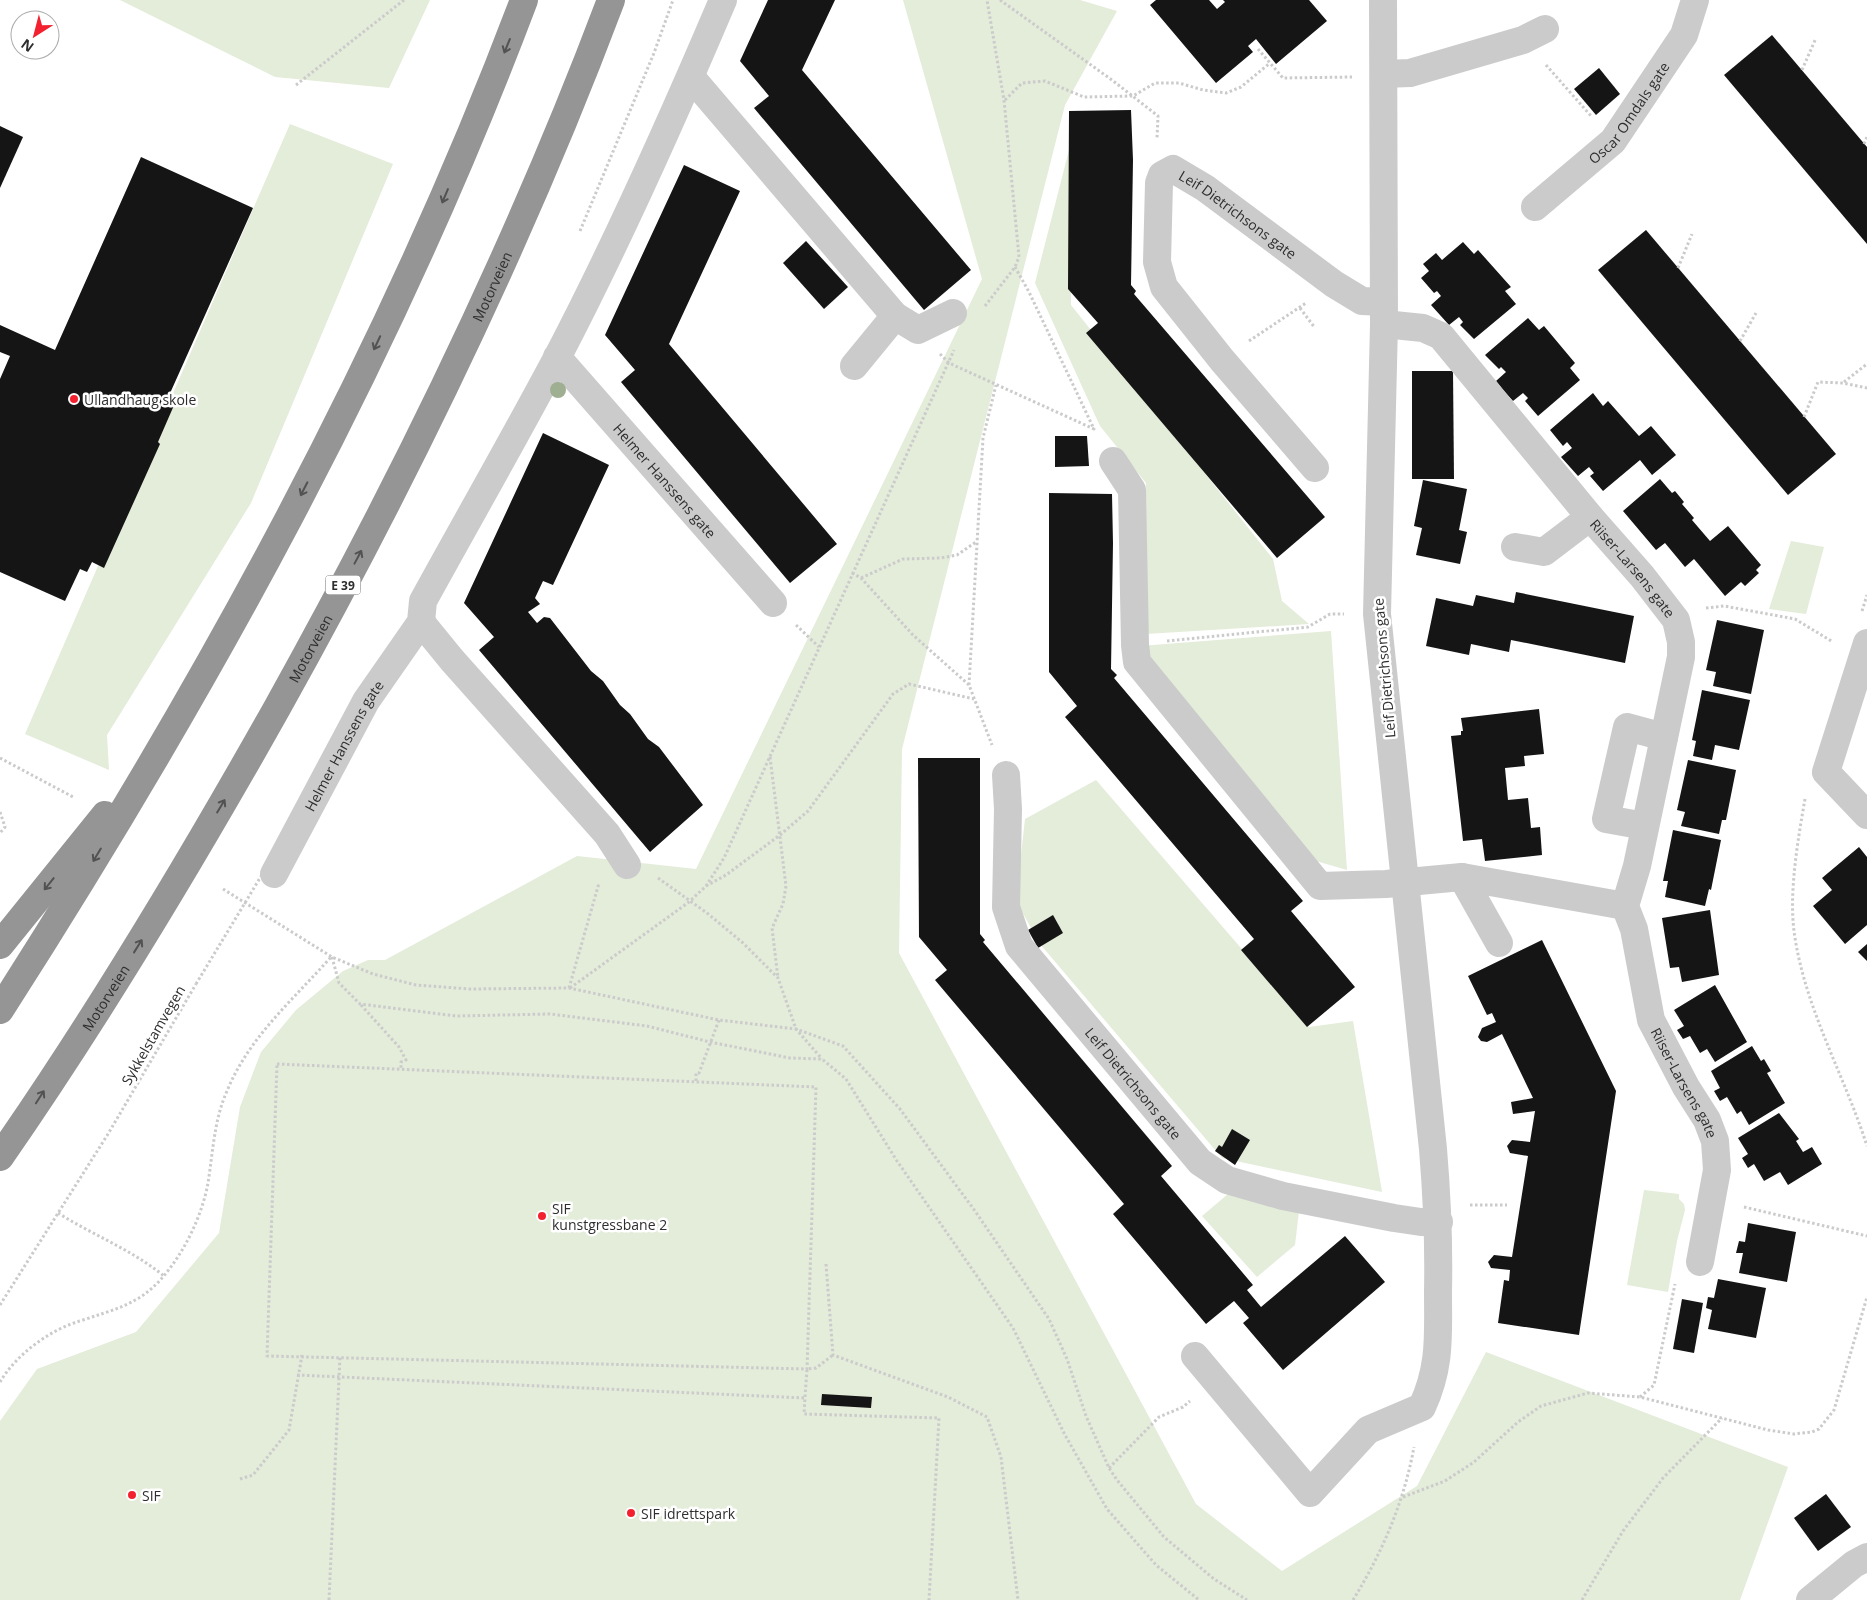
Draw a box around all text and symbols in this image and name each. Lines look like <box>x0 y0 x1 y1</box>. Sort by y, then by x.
north arrow <box>10 10 60 60</box>
text: N <box>17 35 37 57</box>
one-way arrow <box>502 37 511 53</box>
street label: Oscar Omdals gate <box>1584 58 1673 168</box>
street label: Leif Dietrichsons gate <box>1176 165 1301 263</box>
one-way arrow <box>439 188 449 203</box>
street label: Motorveien <box>467 248 516 324</box>
one-way arrow <box>372 336 382 351</box>
place label: Ullandhaug skole <box>84 390 196 409</box>
marker: Ullandhaug skole <box>68 393 80 405</box>
street label: Helmer Hanssens gate <box>610 419 721 542</box>
one-way arrow <box>299 481 309 496</box>
street label: Riiser-Larsens gate <box>1586 515 1680 621</box>
one-way arrow <box>354 550 364 565</box>
road number: E 39 <box>326 576 360 594</box>
street label: Leif Dietrichsons gate <box>1368 597 1400 739</box>
street label: Motorveien <box>284 611 336 686</box>
street label: Helmer Hanssens gate <box>300 676 387 814</box>
one-way arrow <box>216 800 226 814</box>
one-way arrow <box>92 847 102 861</box>
one-way arrow <box>43 878 54 891</box>
one-way arrow <box>133 939 143 953</box>
street label: Motorveien <box>77 961 133 1034</box>
street label: Sykkelstamvegen <box>117 982 189 1088</box>
street label: Leif Dietrichsons gate <box>1081 1023 1186 1143</box>
street label: Riiser-Larsens gate <box>1647 1024 1722 1140</box>
one-way arrow <box>35 1090 45 1104</box>
place label: SIF kunstgressbane 2 <box>552 1199 667 1234</box>
marker: SIF kunstgressbane 2 <box>536 1210 548 1222</box>
place label: SIF <box>142 1486 161 1505</box>
marker: SIF <box>126 1489 138 1501</box>
place label: SIF idrettspark <box>641 1504 736 1523</box>
marker: SIF idrettspark <box>625 1507 637 1519</box>

